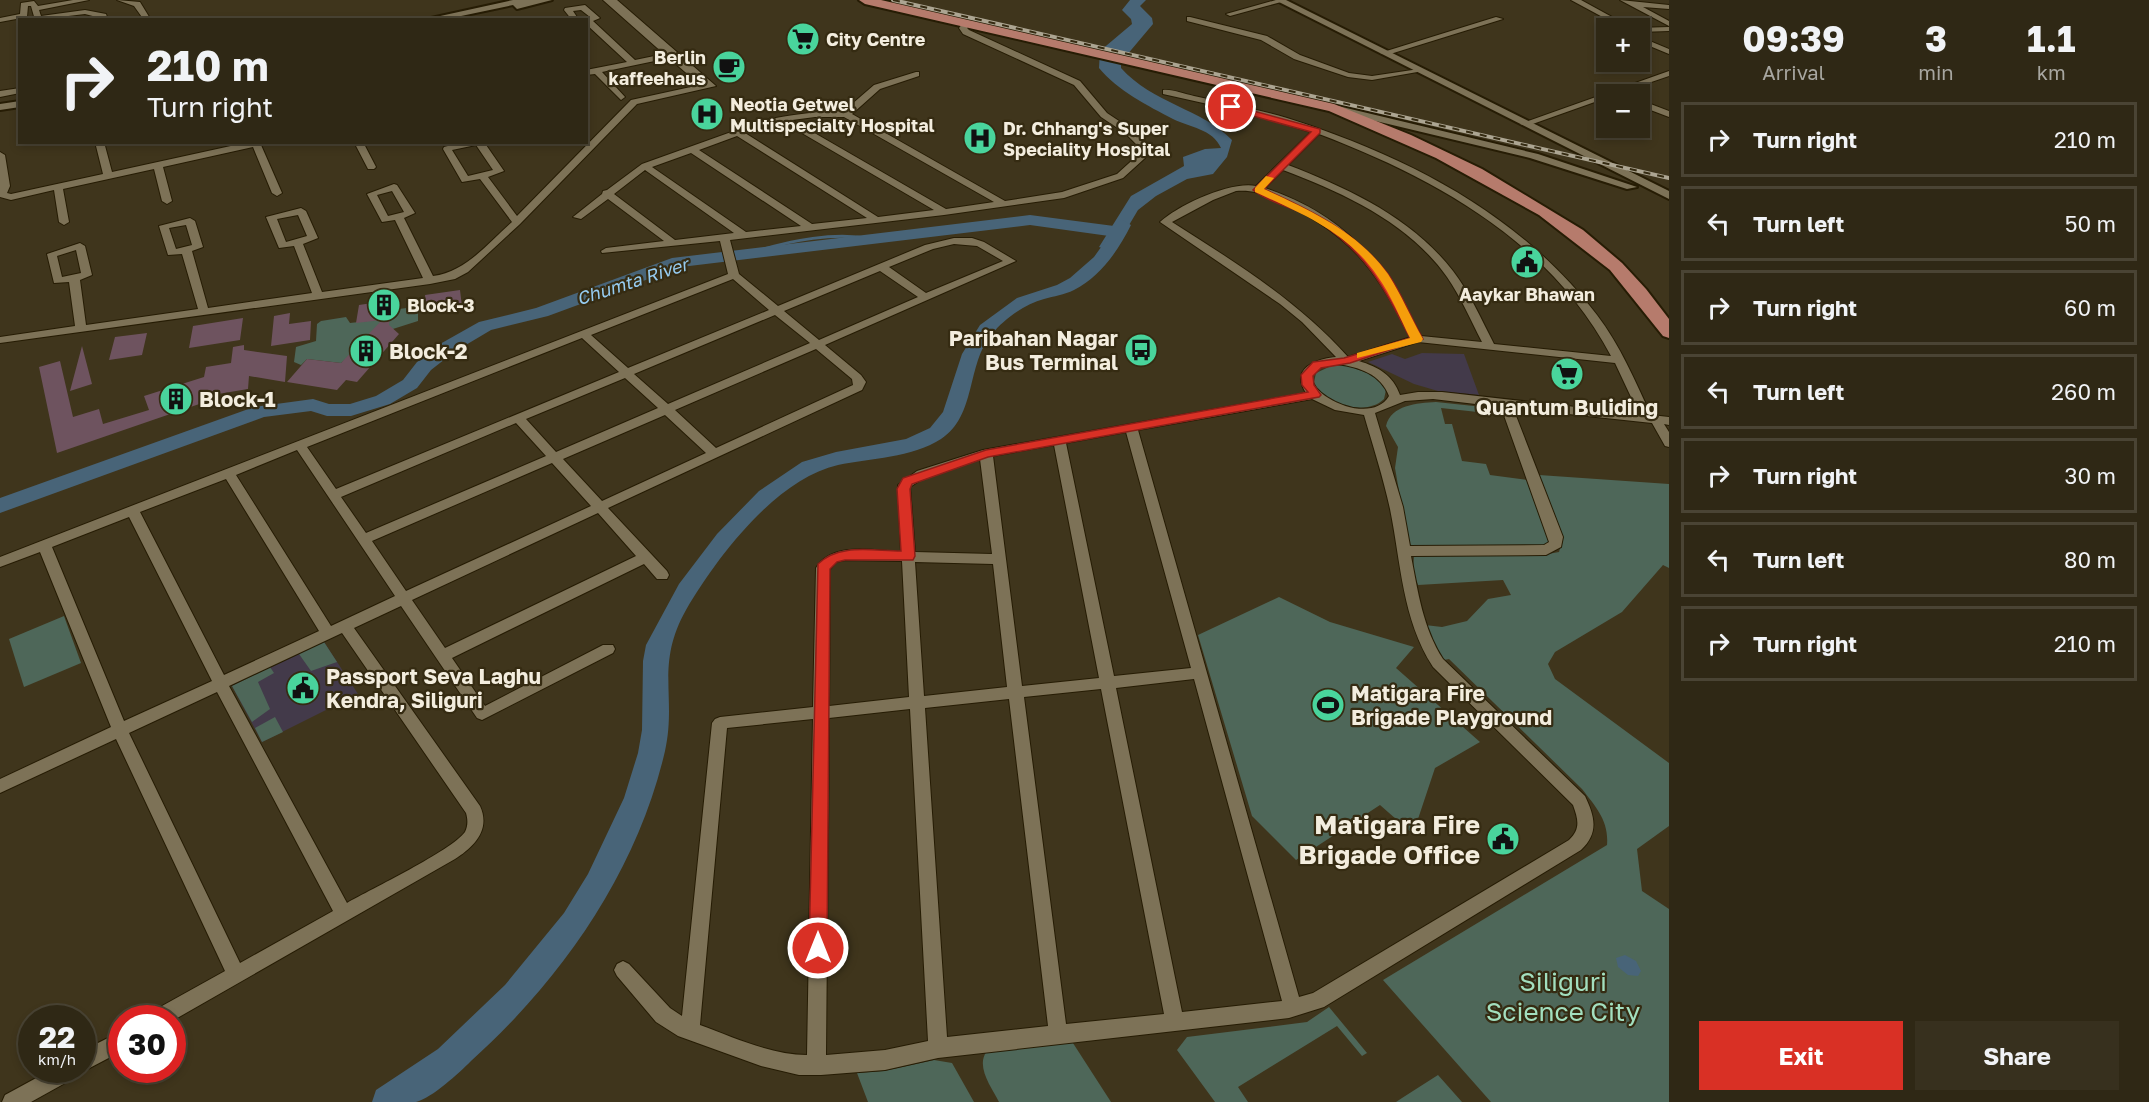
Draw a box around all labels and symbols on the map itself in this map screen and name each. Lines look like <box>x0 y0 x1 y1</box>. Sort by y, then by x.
supermarket icon: City Centre <box>785 21 821 57</box>
place label: City Centre <box>826 28 926 50</box>
place label: Berlin kaffeehaus <box>609 46 706 89</box>
cafe icon: Berlin kaffeehaus <box>711 49 747 85</box>
pin <box>1205 81 1256 132</box>
place label: Neotia Getwel Multispecialty Hospital <box>730 93 935 136</box>
hospital icon: Neotia Getwel Multispecialty Hospital <box>689 96 725 132</box>
place label: Dr. Chhang's Super Speciality Hospital <box>1003 117 1170 160</box>
hospital icon: Dr. Chhang's Super Speciality Hospital <box>962 120 998 156</box>
public building icon: Aaykar Bhawan <box>1509 244 1545 280</box>
water label: Chumta River <box>573 252 693 309</box>
place label: Aaykar Bhawan <box>1459 283 1595 305</box>
building icon: Block-3 <box>366 287 402 323</box>
place label: Block-3 <box>407 294 474 316</box>
place label: Paribahan Nagar Bus Terminal <box>949 325 1118 375</box>
bus stop icon: Paribahan Nagar Bus Terminal <box>1123 332 1159 368</box>
building icon: Block-2 <box>348 333 384 369</box>
place label: Block-2 <box>389 338 468 364</box>
supermarket icon: Quantum Buliding <box>1549 356 1585 392</box>
building icon: Block-1 <box>158 381 194 417</box>
place label: Block-1 <box>199 386 276 412</box>
place label: Quantum Buliding <box>1476 394 1658 420</box>
place label: Passport Seva Laghu Kendra, Siliguri <box>326 663 541 713</box>
public building icon: Passport Seva Laghu Kendra, Siliguri <box>285 670 321 706</box>
place label: Matigara Fire Brigade Playground <box>1351 680 1552 730</box>
sports icon: Matigara Fire Brigade Playground <box>1310 687 1346 723</box>
place label: Matigara Fire Brigade Office <box>1299 809 1480 870</box>
public building icon: Matigara Fire Brigade Office <box>1485 821 1521 857</box>
position arrow <box>786 916 850 980</box>
park label: Siliguri Science City <box>1486 966 1641 1027</box>
speed limit sign: 30 <box>108 1005 186 1083</box>

